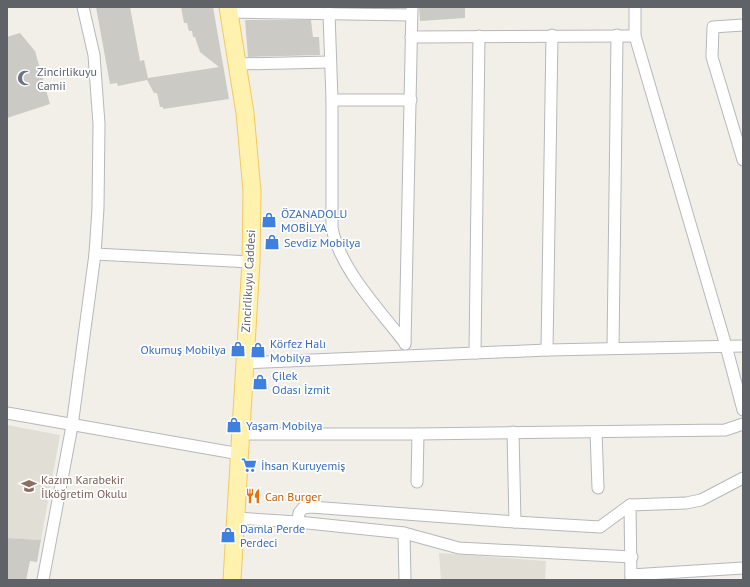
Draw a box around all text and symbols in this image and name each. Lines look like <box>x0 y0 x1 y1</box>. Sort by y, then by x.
place label: Zincirlikuyu Camii <box>37 64 97 93</box>
mosque icon: Zincirlikuyu Camii <box>16 69 34 87</box>
place label: ÖZANADOLU MOBİLYA <box>281 206 347 235</box>
shop icon: ÖZANADOLU MOBİLYA <box>260 211 278 229</box>
street label: Zincirlikuyu Caddesi <box>238 229 258 333</box>
shop icon: Sevdiz Mobilya <box>263 233 281 251</box>
place label: Sevdiz Mobilya <box>284 235 361 250</box>
place label: Körfez Halı Mobilya <box>270 336 326 365</box>
shop icon: Okumuş Mobilya <box>229 340 247 358</box>
shop icon: Körfez Halı Mobilya <box>249 341 267 359</box>
place label: Okumuş Mobilya <box>140 342 226 357</box>
place label: Çilek Odası İzmit <box>272 368 330 397</box>
shop icon: Çilek Odası İzmit <box>251 373 269 391</box>
shop icon: Yaşam Mobilya <box>225 416 243 434</box>
place label: Yaşam Mobilya <box>246 418 322 433</box>
supermarket icon: İhsan Kuruyemiş <box>240 456 258 474</box>
place label: İhsan Kuruyemiş <box>261 458 345 473</box>
place label: Kazım Karabekir İlköğretim Okulu <box>41 472 127 501</box>
school or university icon: Kazım Karabekir İlköğretim Okulu <box>20 477 38 495</box>
restaurant icon: Can Burger <box>244 487 262 505</box>
place label: Can Burger <box>265 489 322 504</box>
place label: Damla Perde Perdeci <box>240 521 305 550</box>
shop icon: Damla Perde Perdeci <box>219 526 237 544</box>

